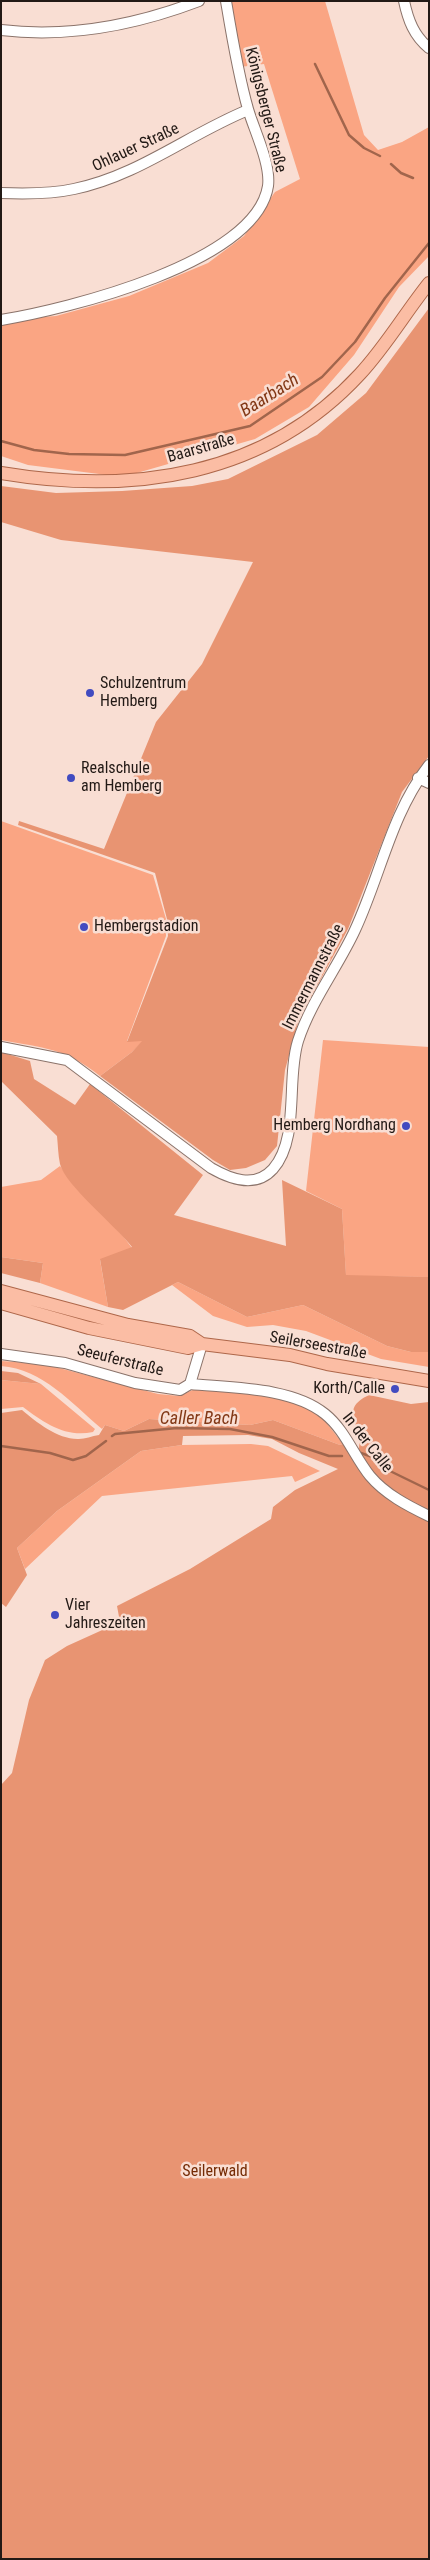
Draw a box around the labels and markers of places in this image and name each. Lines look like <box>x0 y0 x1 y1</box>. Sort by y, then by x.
place label: Schulzentrum Hemberg <box>100 674 186 712</box>
marker: Schulzentrum Hemberg <box>84 687 96 699</box>
place label: Realschule am Hemberg <box>81 759 162 797</box>
marker: Realschule am Hemberg <box>65 772 77 784</box>
place label: Hembergstadion <box>94 917 199 937</box>
marker: Hembergstadion <box>78 921 90 933</box>
place label: Hemberg Nordhang <box>273 1116 396 1136</box>
marker: Hemberg Nordhang <box>400 1120 412 1132</box>
place label: Korth/Calle <box>313 1379 385 1399</box>
marker: Korth/Calle <box>389 1383 401 1395</box>
place label: Vier Jahreszeiten <box>65 1596 146 1634</box>
marker: Vier Jahreszeiten <box>49 1609 61 1621</box>

